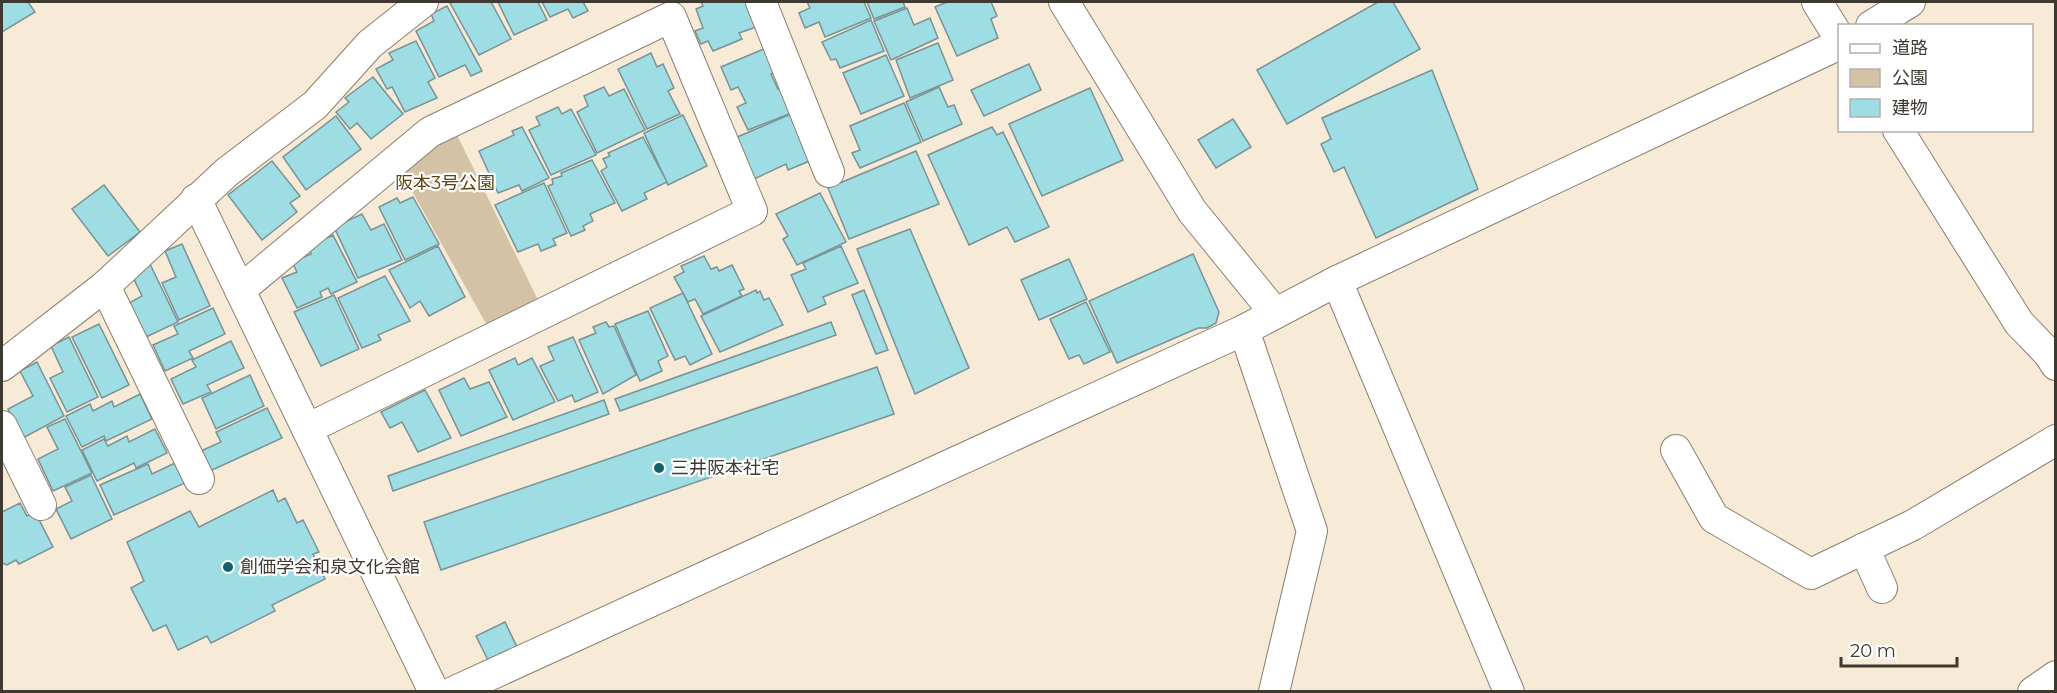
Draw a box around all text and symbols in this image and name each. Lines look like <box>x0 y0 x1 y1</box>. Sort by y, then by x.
legend <box>1838 24 2033 132</box>
text: 道路 <box>1892 37 1928 59</box>
text: 公園 <box>1892 67 1928 89</box>
text: 建物 <box>1892 97 1928 119</box>
park label: 阪本3号公園 <box>395 172 495 194</box>
place label: 三井阪本社宅 <box>671 457 779 479</box>
marker: 三井阪本社宅 <box>652 461 666 475</box>
place label: 創価学会和泉文化会館 <box>240 556 420 578</box>
marker: 創価学会和泉文化会館 <box>221 560 235 574</box>
scale bar <box>1841 630 1956 668</box>
text: 20 m <box>1850 640 1896 662</box>

